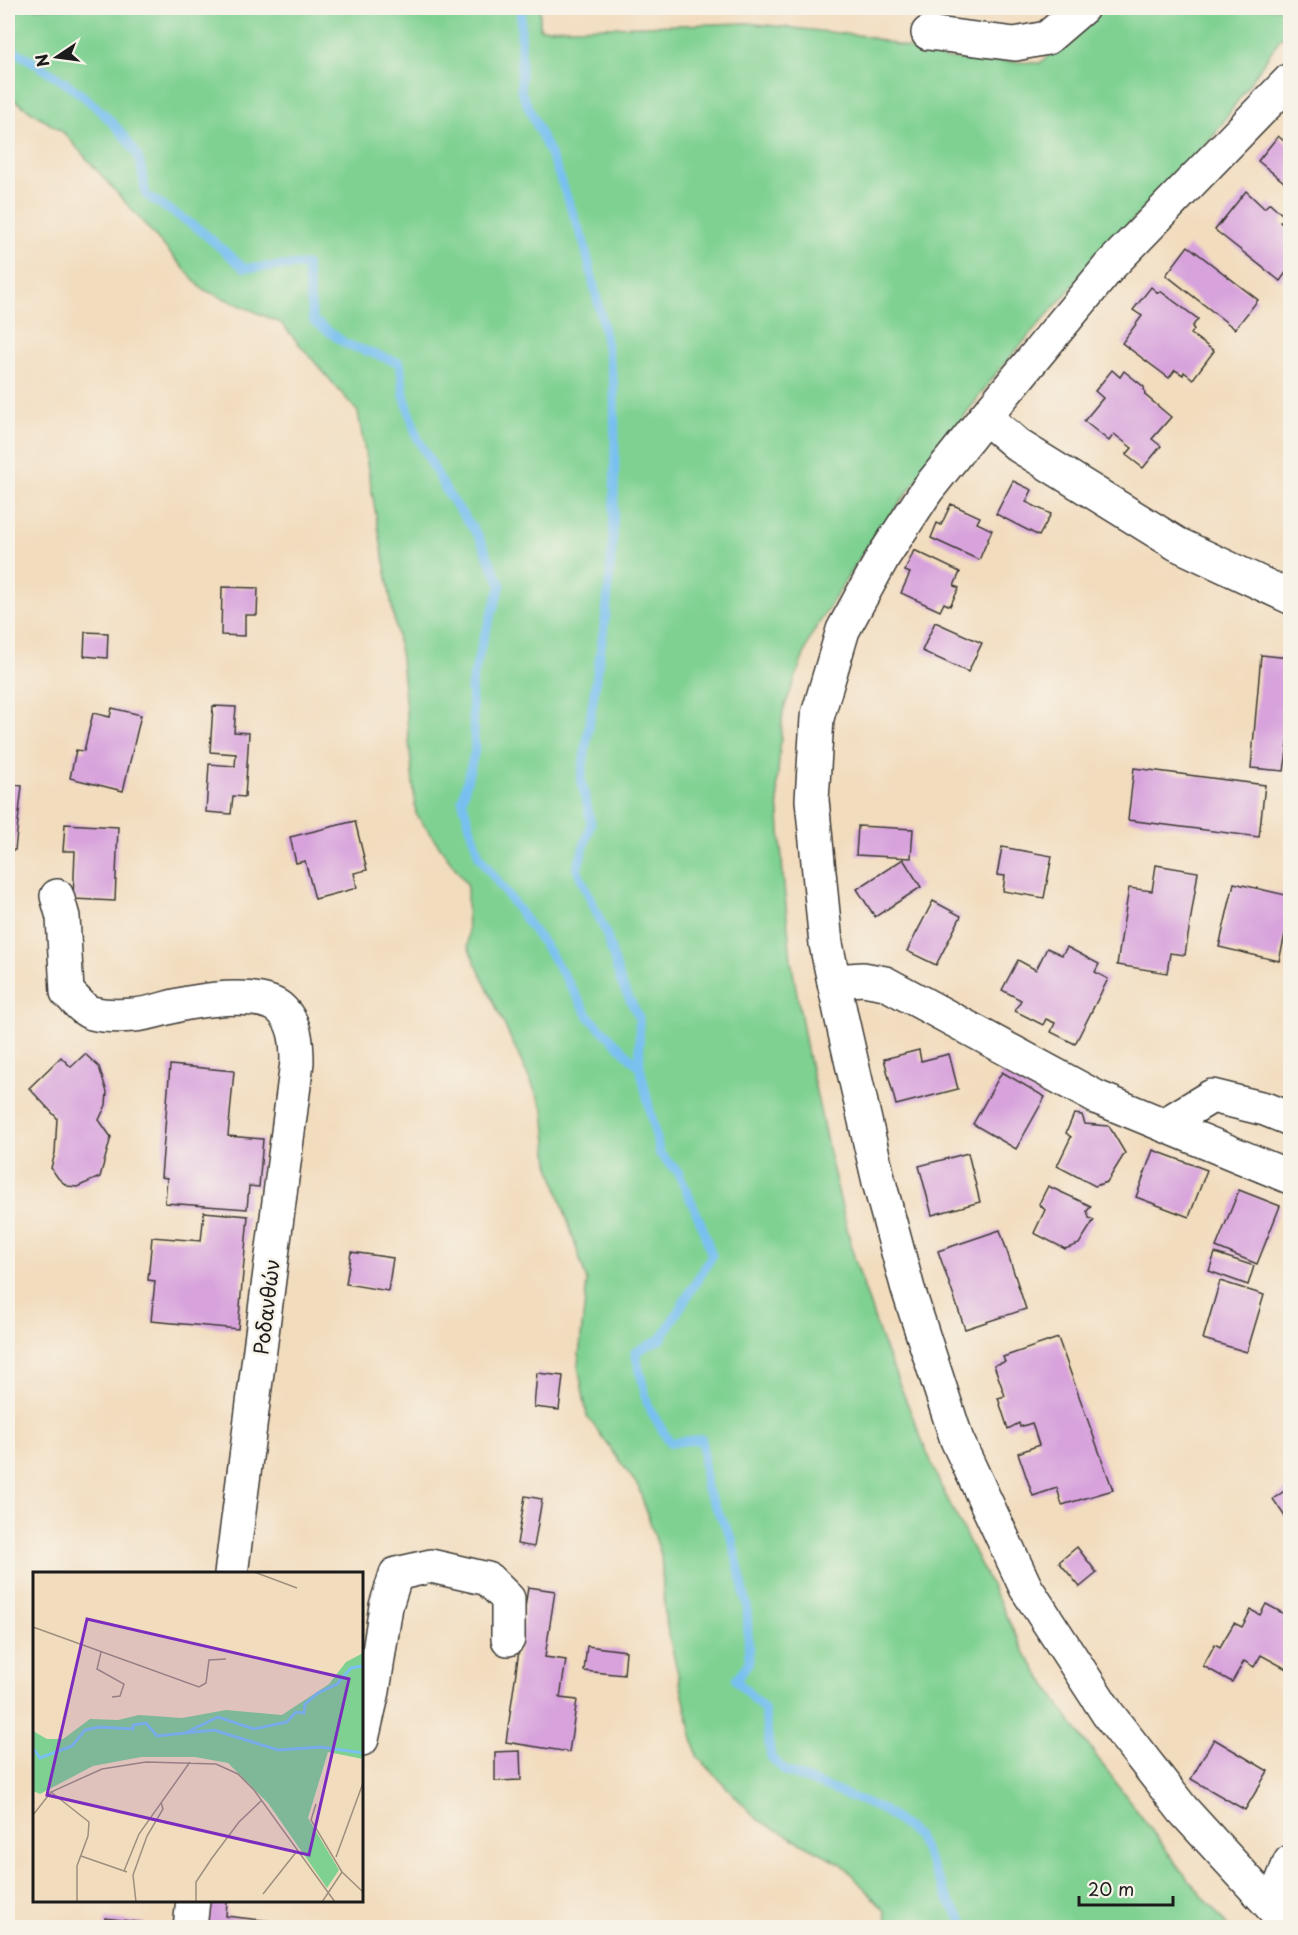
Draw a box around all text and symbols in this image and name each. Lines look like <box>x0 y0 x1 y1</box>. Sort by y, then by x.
north arrow <box>27 27 87 87</box>
text: N <box>28 52 55 69</box>
street label: Ροδανθών <box>245 1257 287 1356</box>
inset map <box>33 1572 363 1902</box>
scale bar <box>1079 1869 1174 1907</box>
text: 20 m <box>1088 1875 1134 1902</box>

